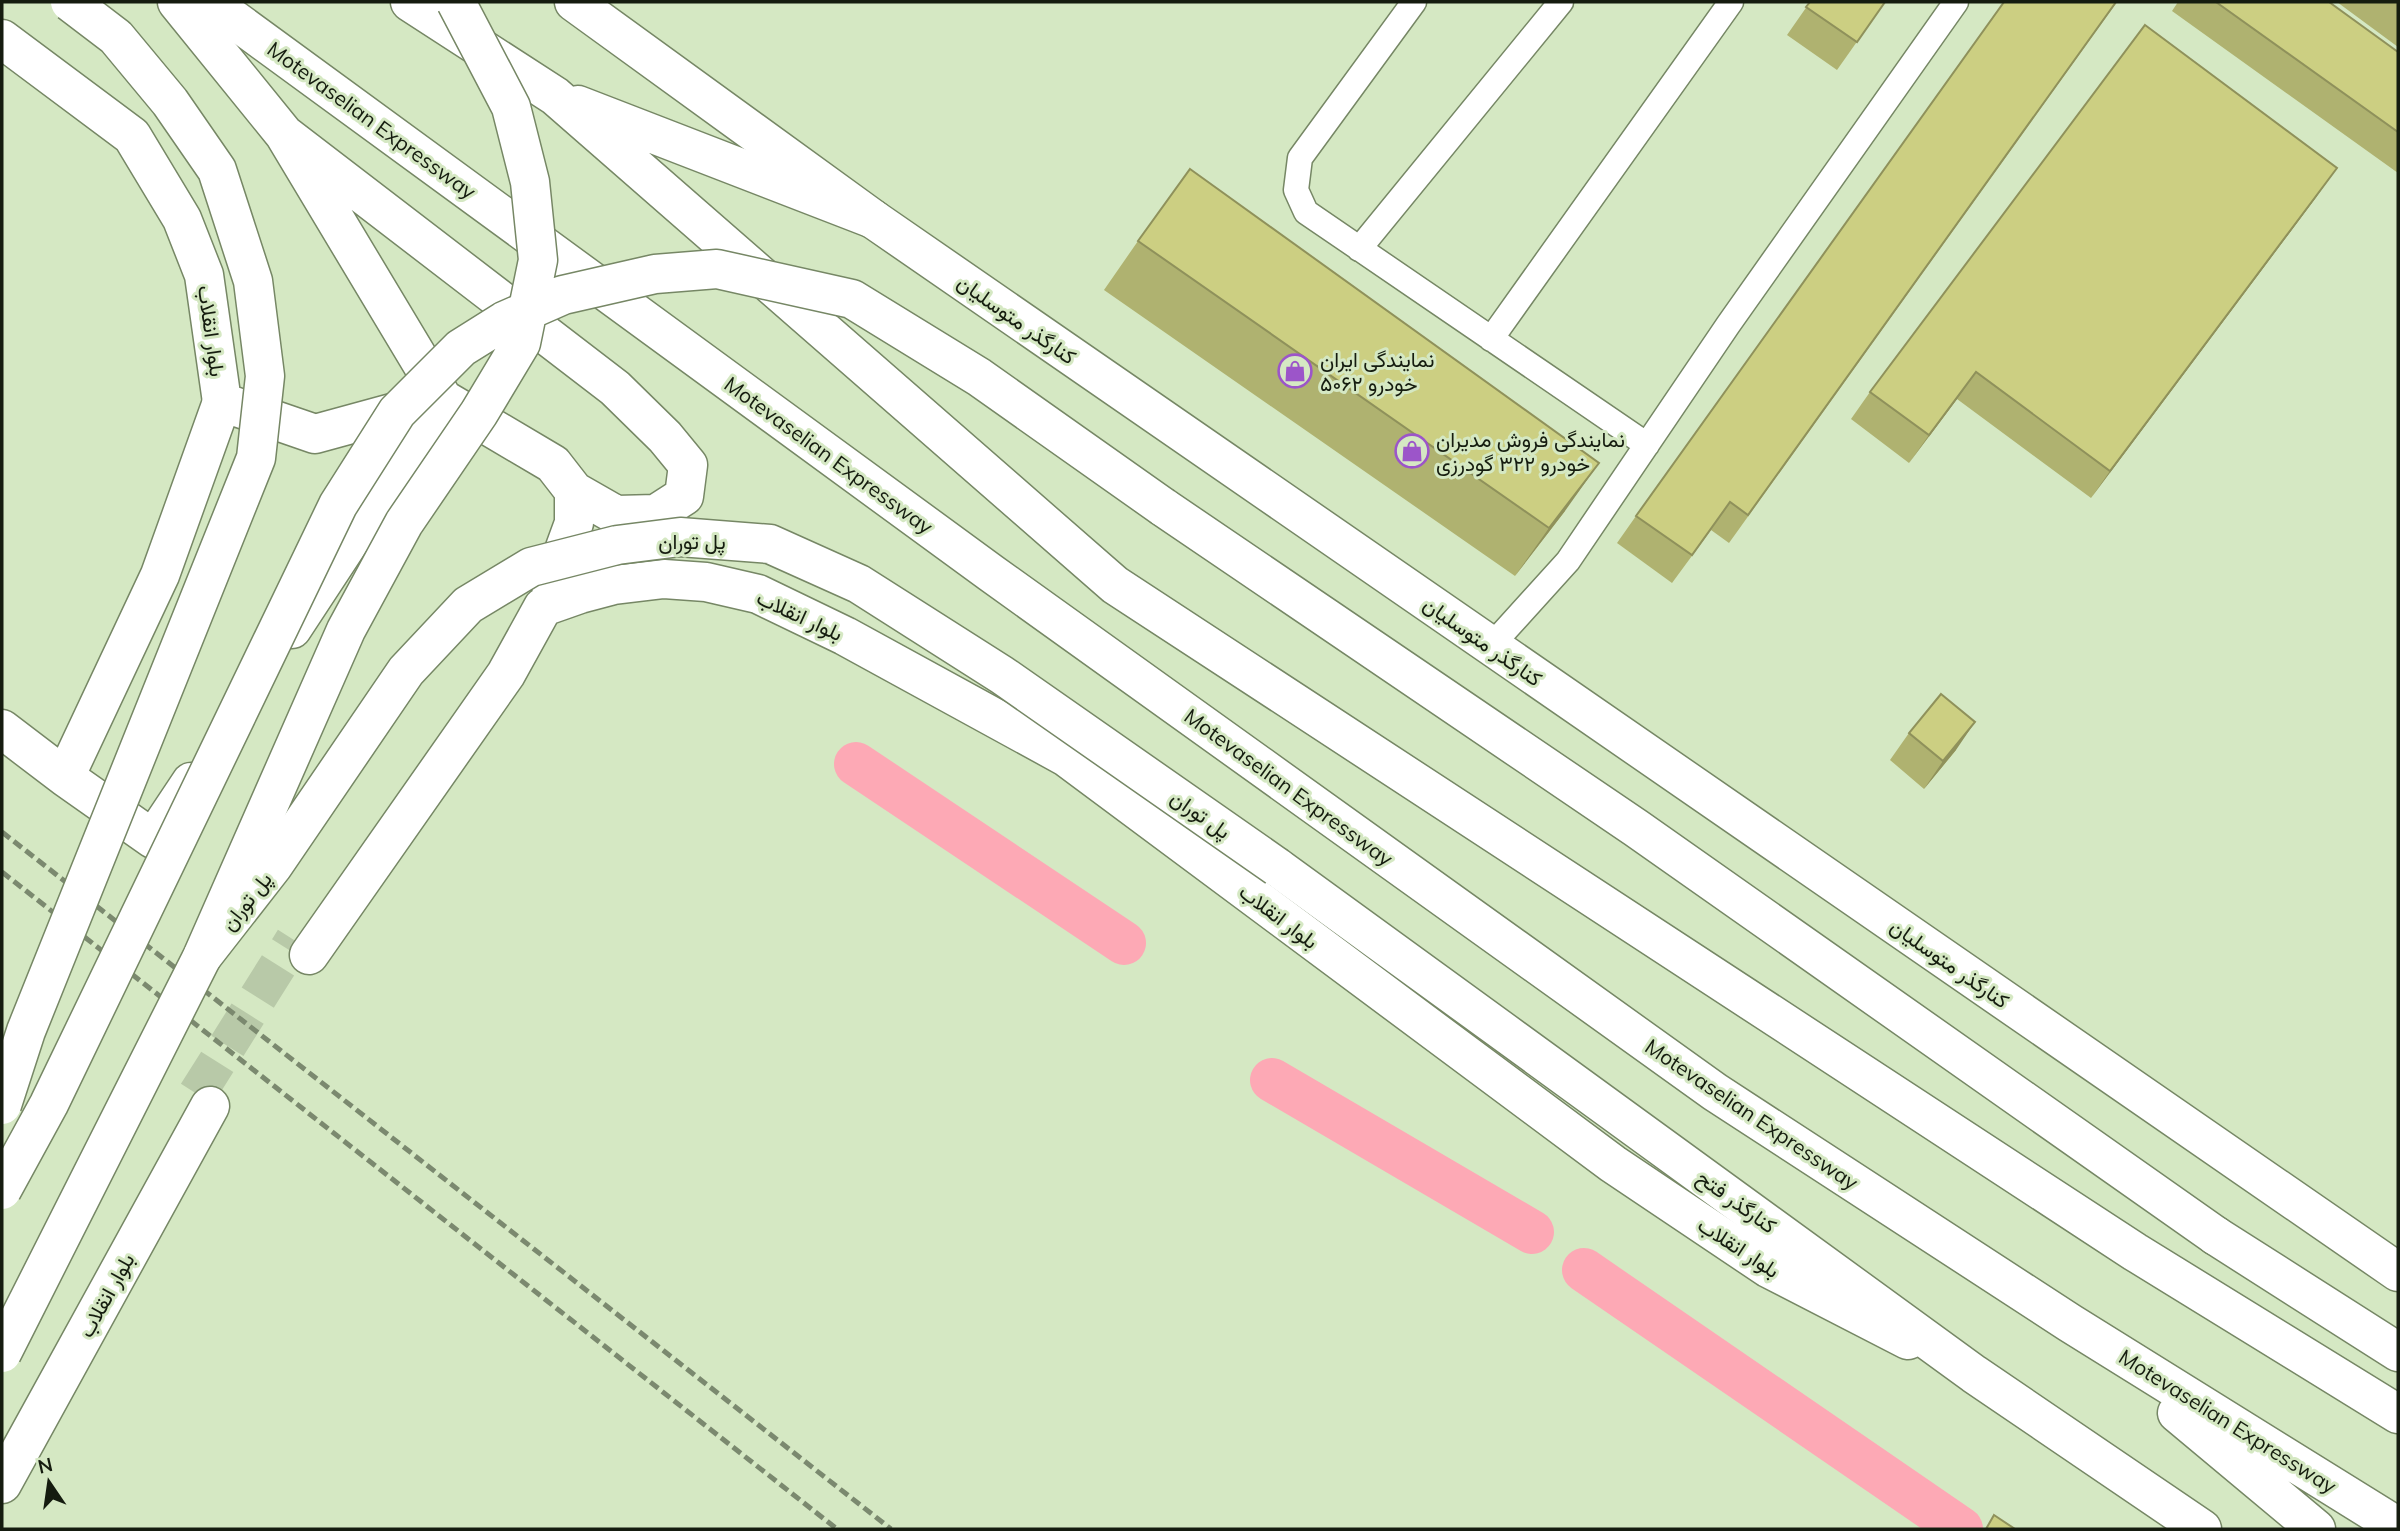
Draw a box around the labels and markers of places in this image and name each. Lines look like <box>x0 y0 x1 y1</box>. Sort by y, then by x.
place label: نمایندگی ایران خودرو ۵۰۶۲ <box>1320 346 1434 397</box>
shop icon: نمایندگی ایران خودرو ۵۰۶۲ <box>1276 352 1314 390</box>
place label: نمایندگی فروش مدیران خودرو ۳۲۲ گودرزی <box>1436 426 1625 477</box>
shop icon: نمایندگی فروش مدیران خودرو ۳۲۲ گودرزی <box>1393 432 1431 470</box>

